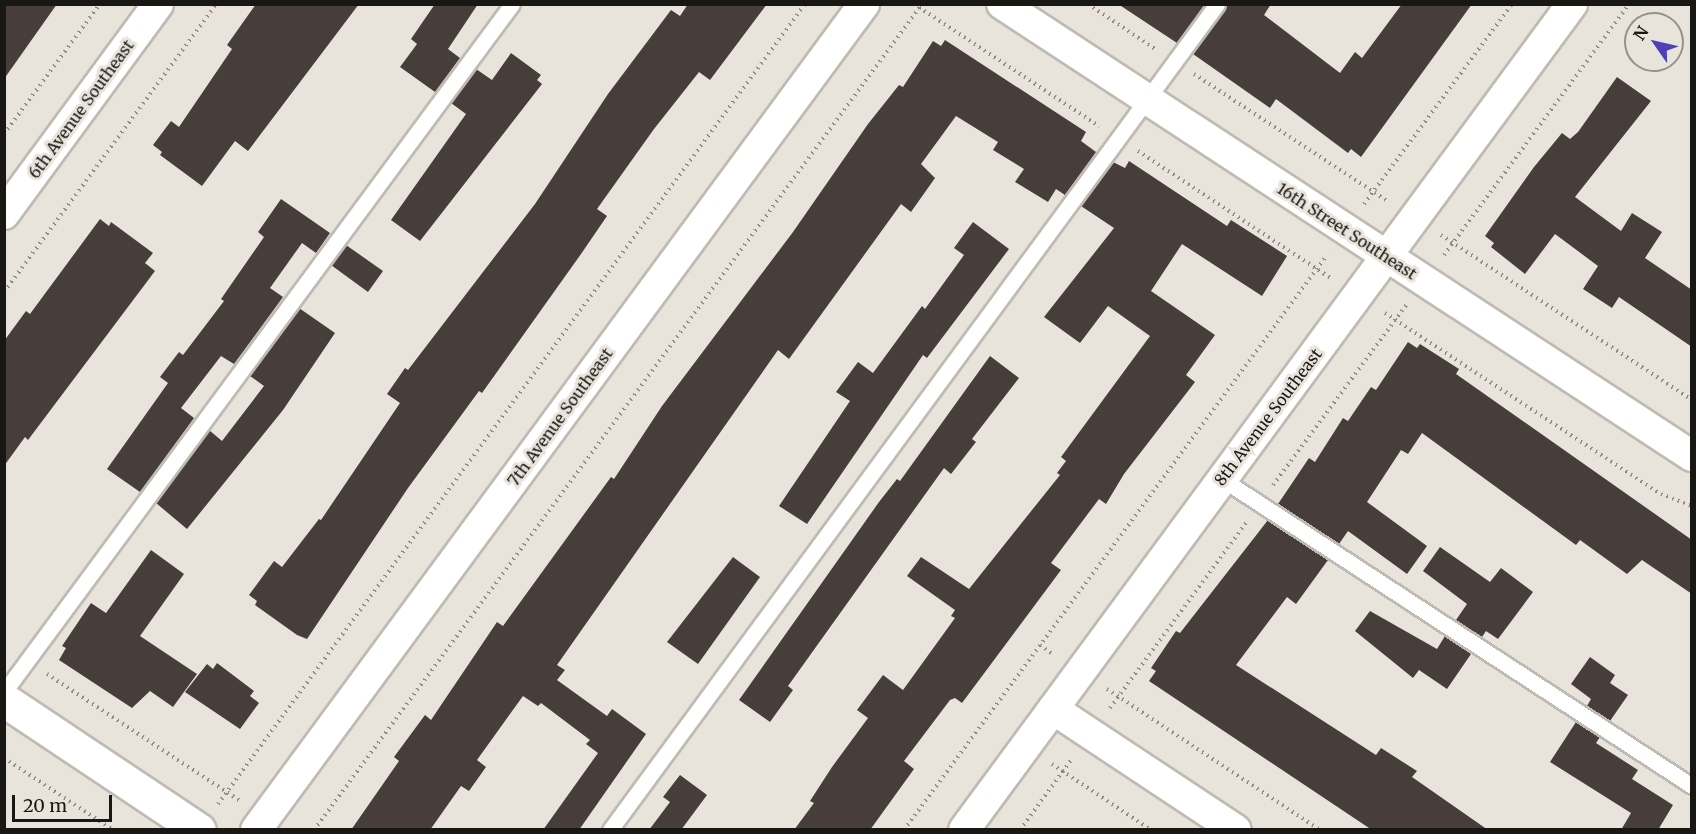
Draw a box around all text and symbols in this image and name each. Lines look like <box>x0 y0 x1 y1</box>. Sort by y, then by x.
north arrow <box>1624 12 1684 72</box>
text: N <box>1629 22 1653 44</box>
street label: 6th Avenue Southeast <box>24 36 138 182</box>
street label: 16th Street Southeast <box>1273 179 1421 283</box>
street label: 7th Avenue Southeast <box>503 344 617 490</box>
street label: 8th Avenue Southeast <box>1210 345 1326 489</box>
scale bar <box>15 783 116 821</box>
text: 20 m <box>23 794 67 817</box>

